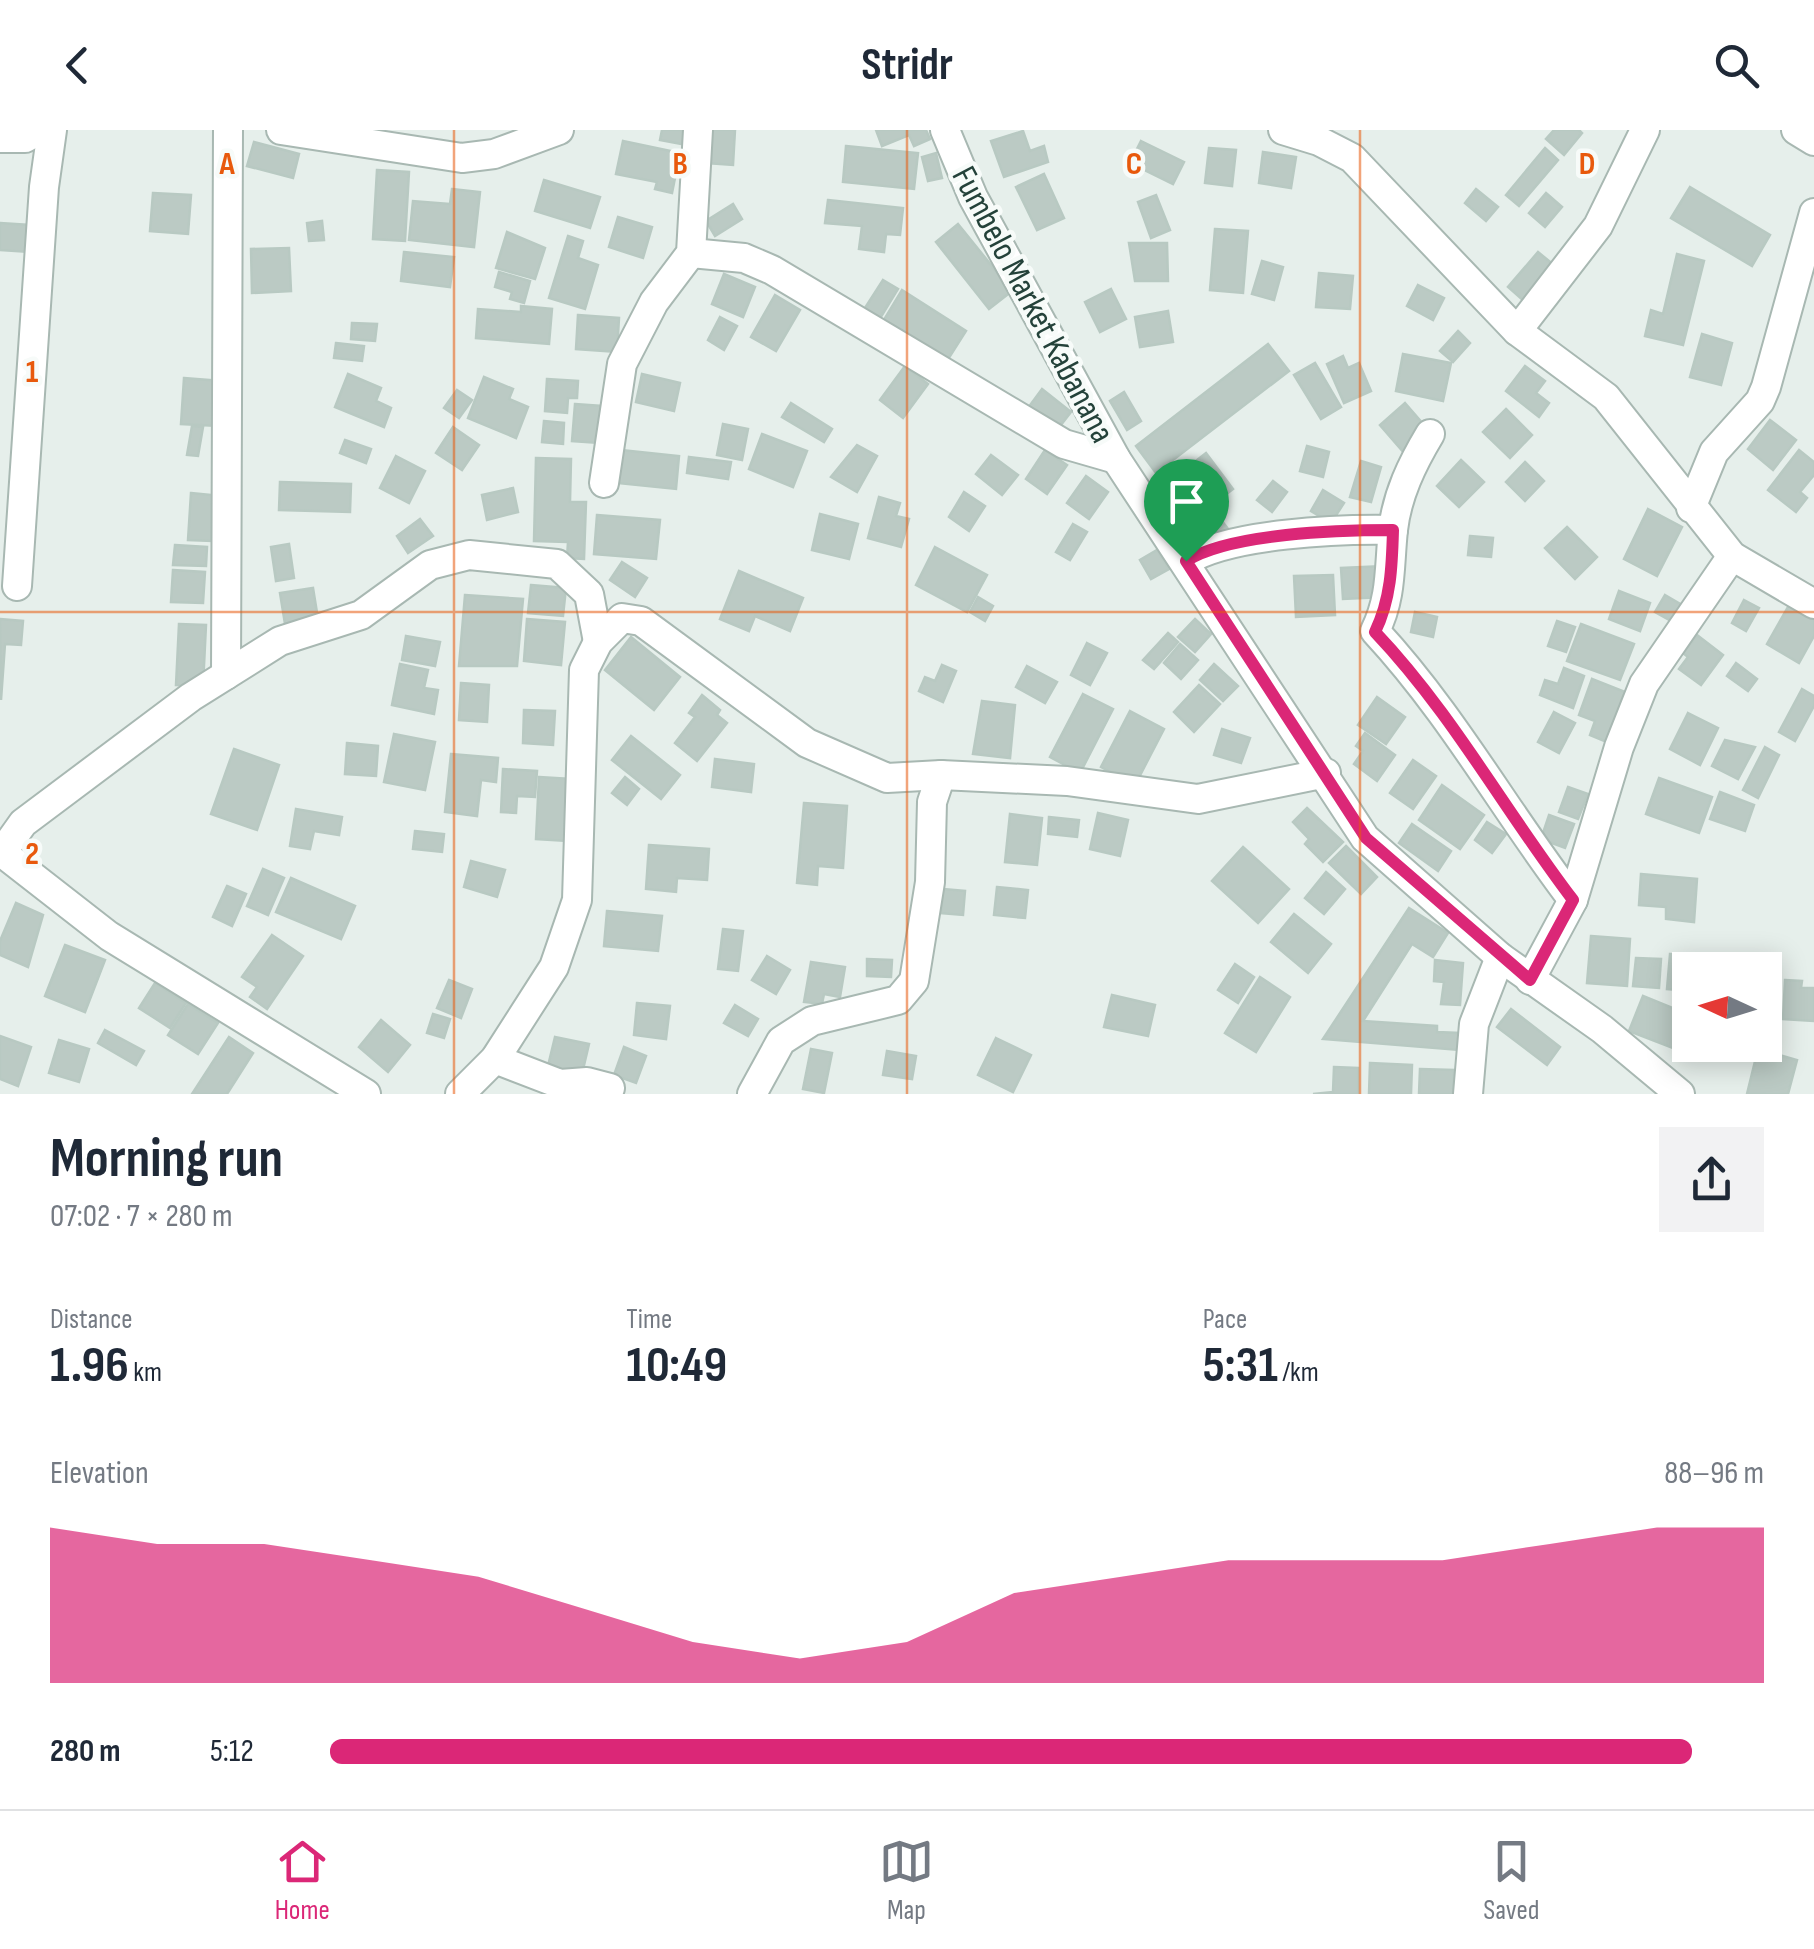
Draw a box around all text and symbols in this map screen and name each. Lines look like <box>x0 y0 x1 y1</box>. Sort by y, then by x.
icon: back <box>50 38 105 93</box>
text: Stridr <box>861 38 953 93</box>
icon: search <box>1709 38 1764 93</box>
text: A <box>218 145 235 184</box>
text: B <box>672 145 688 184</box>
text: C <box>1126 145 1142 184</box>
text: D <box>1579 145 1595 184</box>
street label: Fumbelo Market Kabanana <box>942 159 1124 450</box>
text: 1 <box>26 353 39 392</box>
pin <box>1144 459 1229 562</box>
icon: arrive <box>1159 474 1214 529</box>
text: 2 <box>25 835 39 874</box>
north arrow <box>1672 952 1782 1062</box>
map controls <box>1672 952 1782 1062</box>
text: Morning run <box>50 1126 283 1193</box>
button: share <box>1659 1127 1764 1232</box>
text: 07:02 · 7 × 280 m <box>50 1197 233 1236</box>
text: Distance <box>50 1303 133 1336</box>
text: Time <box>626 1303 672 1336</box>
text: Pace <box>1203 1303 1247 1336</box>
text: 1.96 <box>50 1336 129 1396</box>
text: 10:49 <box>626 1336 727 1396</box>
text: 5:31 <box>1203 1336 1278 1396</box>
text: km <box>129 1356 162 1389</box>
text: /km <box>1278 1356 1319 1389</box>
text: Elevation <box>50 1454 149 1493</box>
text: 88–96 m <box>1664 1454 1764 1493</box>
text: 280 m <box>50 1732 121 1771</box>
text: 5:12 <box>210 1732 254 1771</box>
tab: Home <box>275 1834 330 1927</box>
tab: Map <box>879 1834 934 1927</box>
tab: Saved <box>1483 1834 1539 1927</box>

